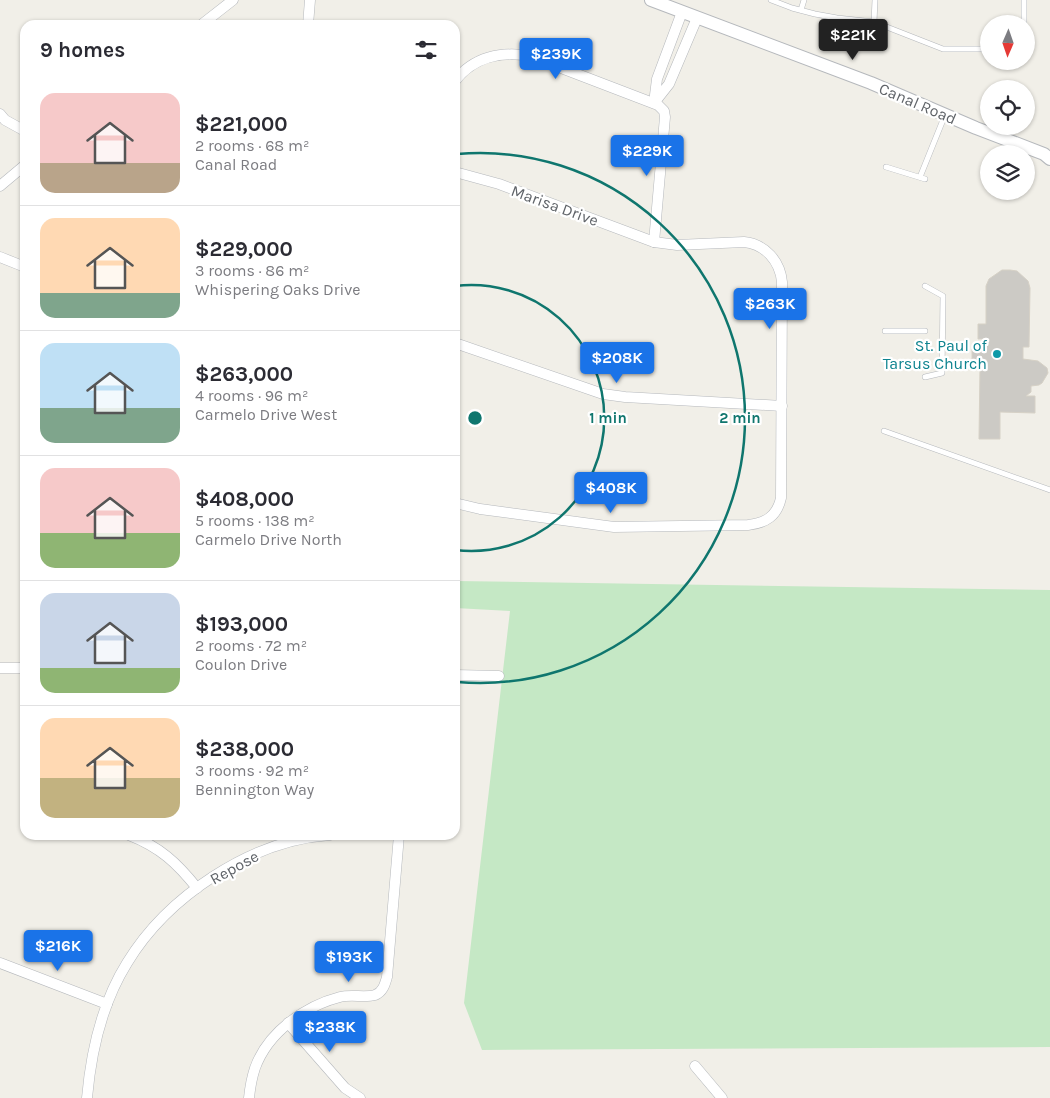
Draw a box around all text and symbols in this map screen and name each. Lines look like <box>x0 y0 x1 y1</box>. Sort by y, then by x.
north arrow <box>980 15 1035 70</box>
map controls <box>980 15 1035 200</box>
pin: $221K <box>818 18 888 61</box>
text: $221K <box>830 25 876 44</box>
icon: filters <box>412 36 440 64</box>
text: 9 homes <box>40 38 125 62</box>
pin: $239K <box>521 38 591 80</box>
text: $239K <box>531 44 581 63</box>
street label: Canal Road <box>876 79 959 128</box>
button: locate <box>980 80 1035 135</box>
text: $221,000 <box>195 112 288 136</box>
icon: home <box>80 113 140 173</box>
pin: $229K <box>612 134 682 177</box>
text: 2 rooms · 68 m² <box>195 136 309 155</box>
text: $229K <box>622 141 672 160</box>
button: layers <box>980 145 1035 200</box>
text: Canal Road <box>195 155 277 174</box>
street label: Marisa Drive <box>509 181 601 230</box>
text: $229,000 <box>195 237 293 261</box>
icon: home <box>80 238 140 298</box>
text: 3 rooms · 86 m² <box>195 261 310 280</box>
text: Whispering Oaks Drive <box>195 280 360 299</box>
pin: $263K <box>735 288 805 330</box>
text: $263K <box>745 294 795 313</box>
place label: St. Paul of Tarsus Church <box>883 336 988 373</box>
pin: $208K <box>582 342 652 384</box>
text: $208K <box>591 348 643 367</box>
marker: St. Paul of Tarsus Church <box>991 348 1003 360</box>
text: $263,000 <box>195 362 293 386</box>
icon: home <box>80 363 140 423</box>
text: 4 rooms · 96 m² <box>195 386 308 405</box>
text: Carmelo Drive West <box>195 405 337 424</box>
centre of rings <box>466 409 484 427</box>
text: 1 min <box>589 409 627 427</box>
text: 2 min <box>719 409 761 427</box>
pin: $408K <box>576 472 646 514</box>
text: $408K <box>585 478 637 497</box>
text: $408,000 <box>195 487 294 511</box>
icon: home <box>80 488 140 548</box>
text: 5 rooms · 138 m² <box>195 511 315 530</box>
text: Carmelo Drive North <box>195 530 342 549</box>
text: $193,000 <box>195 612 288 636</box>
icon: home <box>80 613 140 673</box>
text: 2 rooms · 72 m² <box>195 636 307 655</box>
text: Coulon Drive <box>195 655 287 674</box>
text: $238,000 <box>195 737 294 761</box>
icon: home <box>80 738 140 798</box>
text: 3 rooms · 92 m² <box>195 761 309 780</box>
text: Bennington Way <box>195 780 314 799</box>
street label: Repose <box>207 846 262 889</box>
pin: $216K <box>23 930 93 972</box>
text: $216K <box>35 936 81 955</box>
pin: $193K <box>314 940 384 983</box>
text: $193K <box>326 947 372 966</box>
pin: $238K <box>295 1010 365 1053</box>
text: $238K <box>304 1017 356 1036</box>

